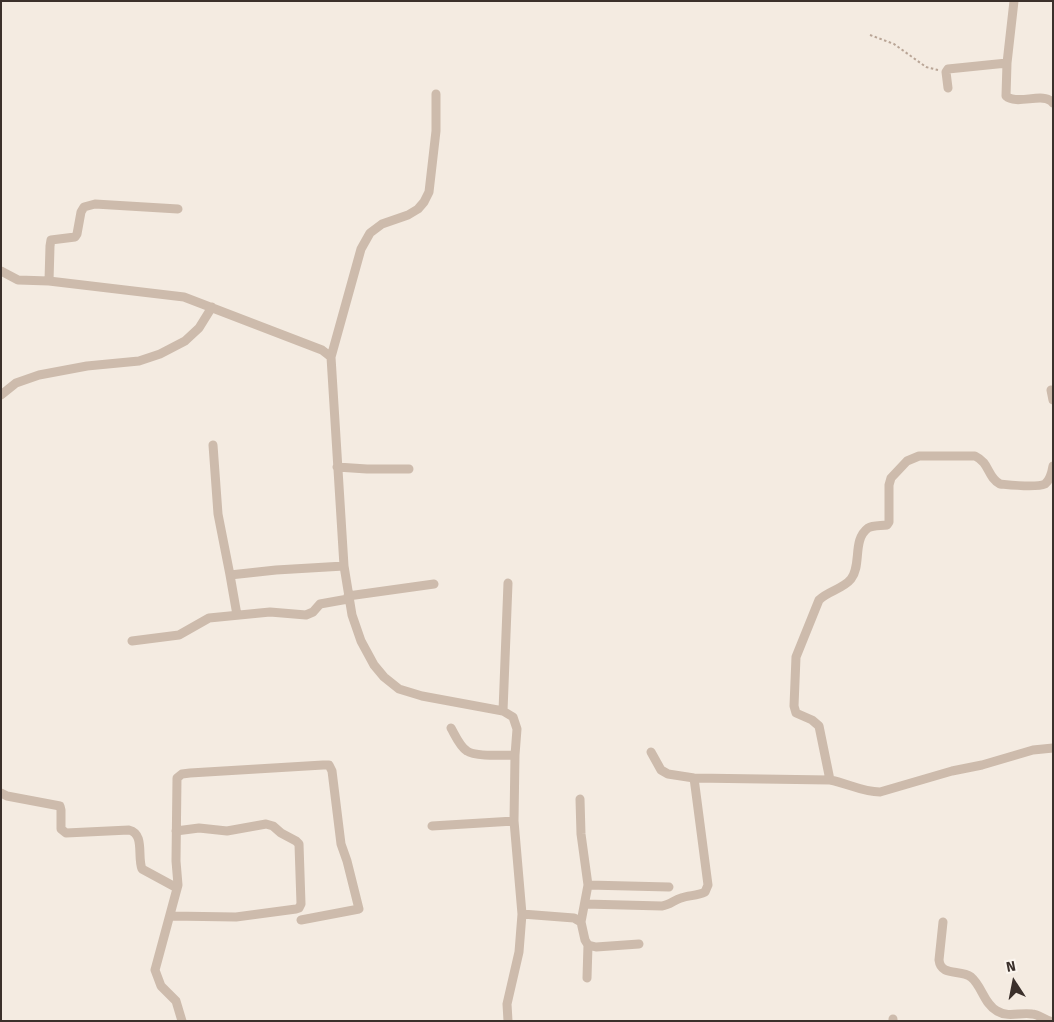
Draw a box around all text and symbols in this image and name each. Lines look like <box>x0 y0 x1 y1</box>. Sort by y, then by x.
north arrow <box>989 957 1039 1007</box>
text: N <box>1005 958 1017 976</box>

